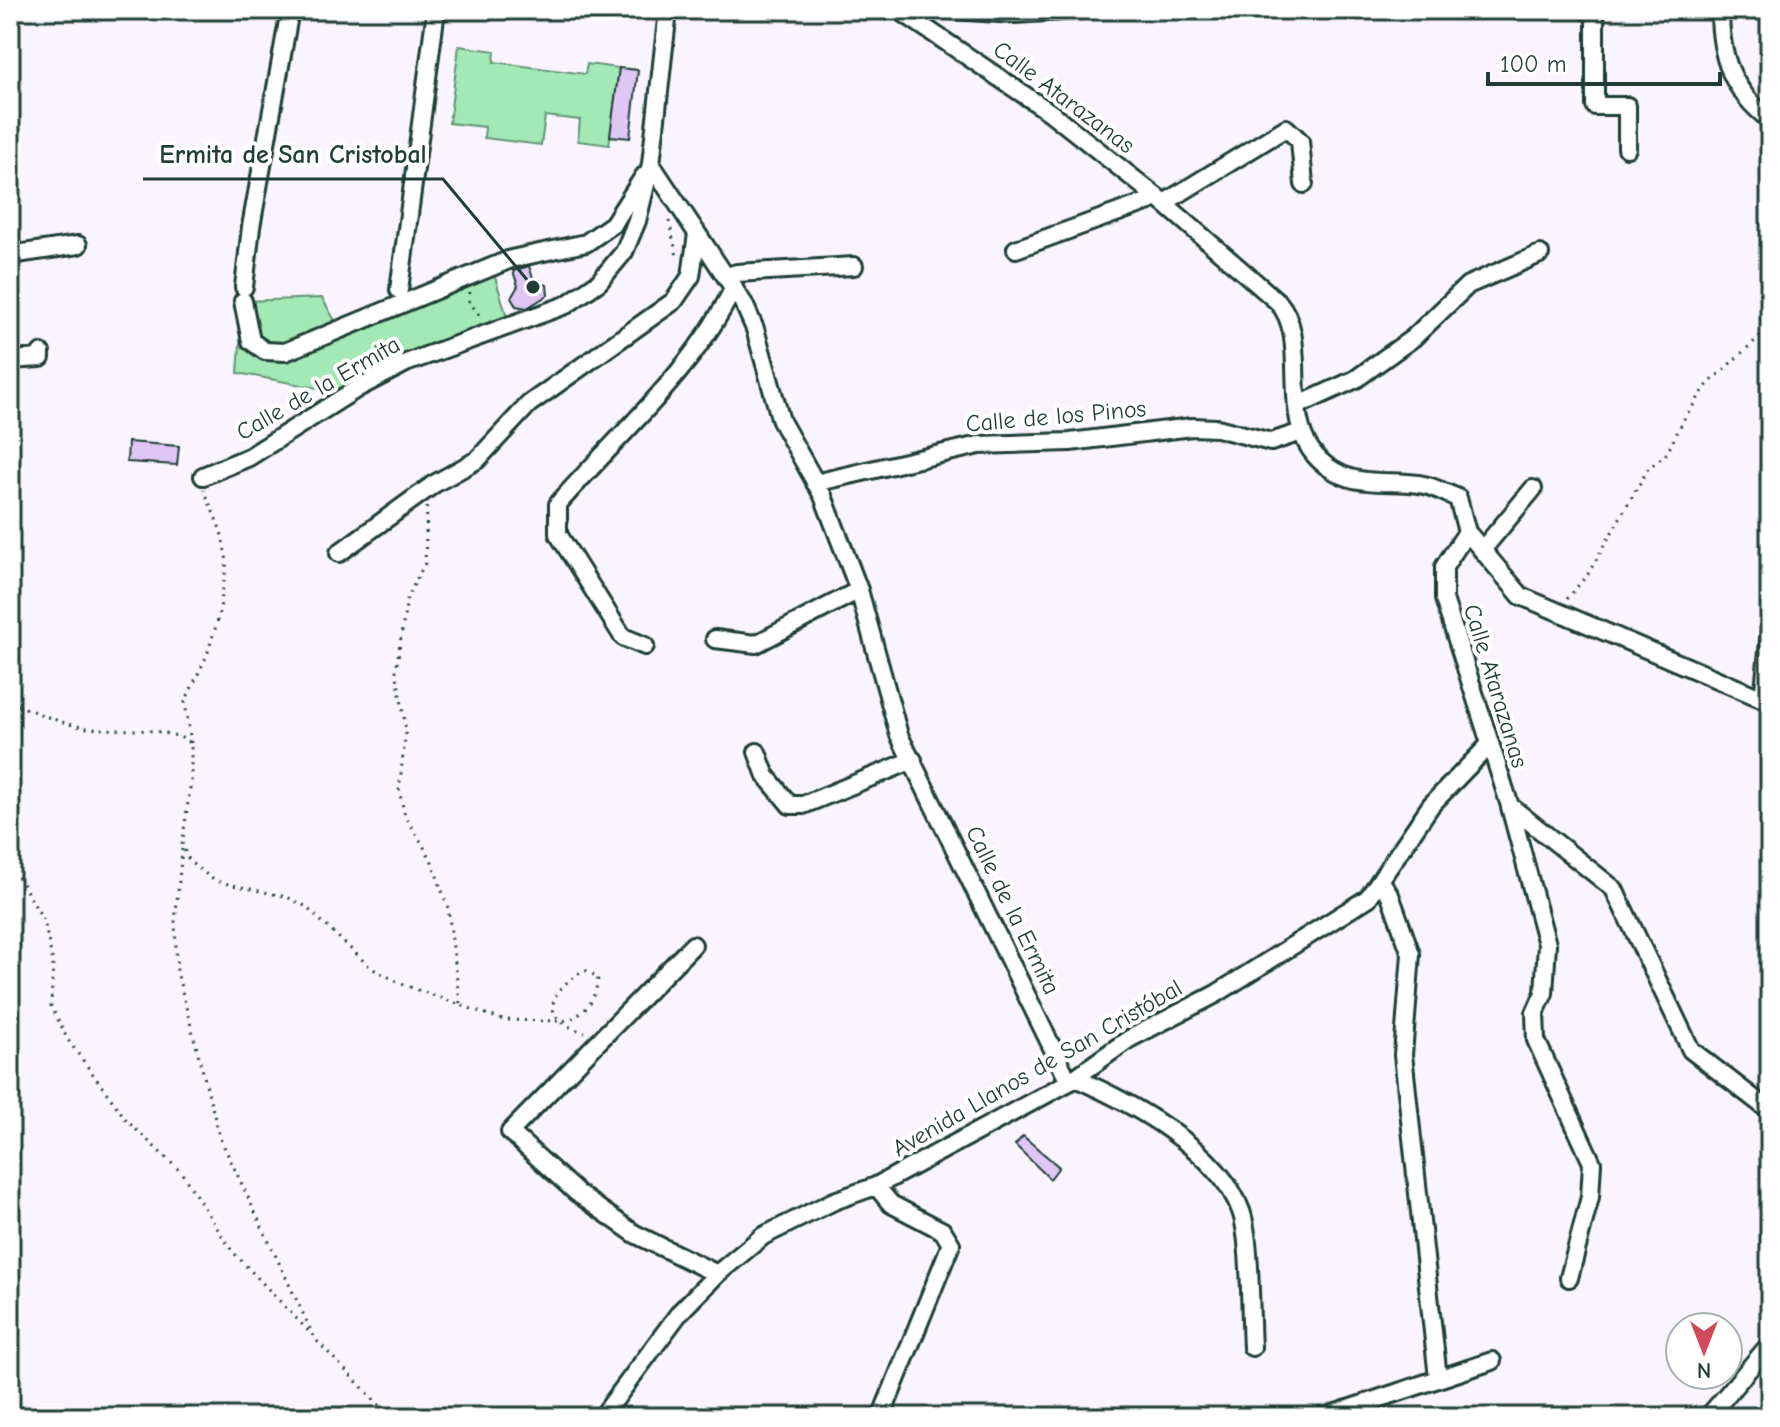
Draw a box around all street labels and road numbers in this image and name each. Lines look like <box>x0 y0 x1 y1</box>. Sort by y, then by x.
street label: Calle Atarazanas <box>988 35 1140 159</box>
street label: Calle de la Ermita <box>231 330 405 446</box>
street label: Calle de los Pinos <box>965 394 1147 438</box>
street label: Calle Atarazanas <box>1458 601 1534 771</box>
street label: Calle de la Ermita <box>960 821 1066 999</box>
street label: Avenida Llanos de San Cristóbal <box>887 973 1187 1163</box>

